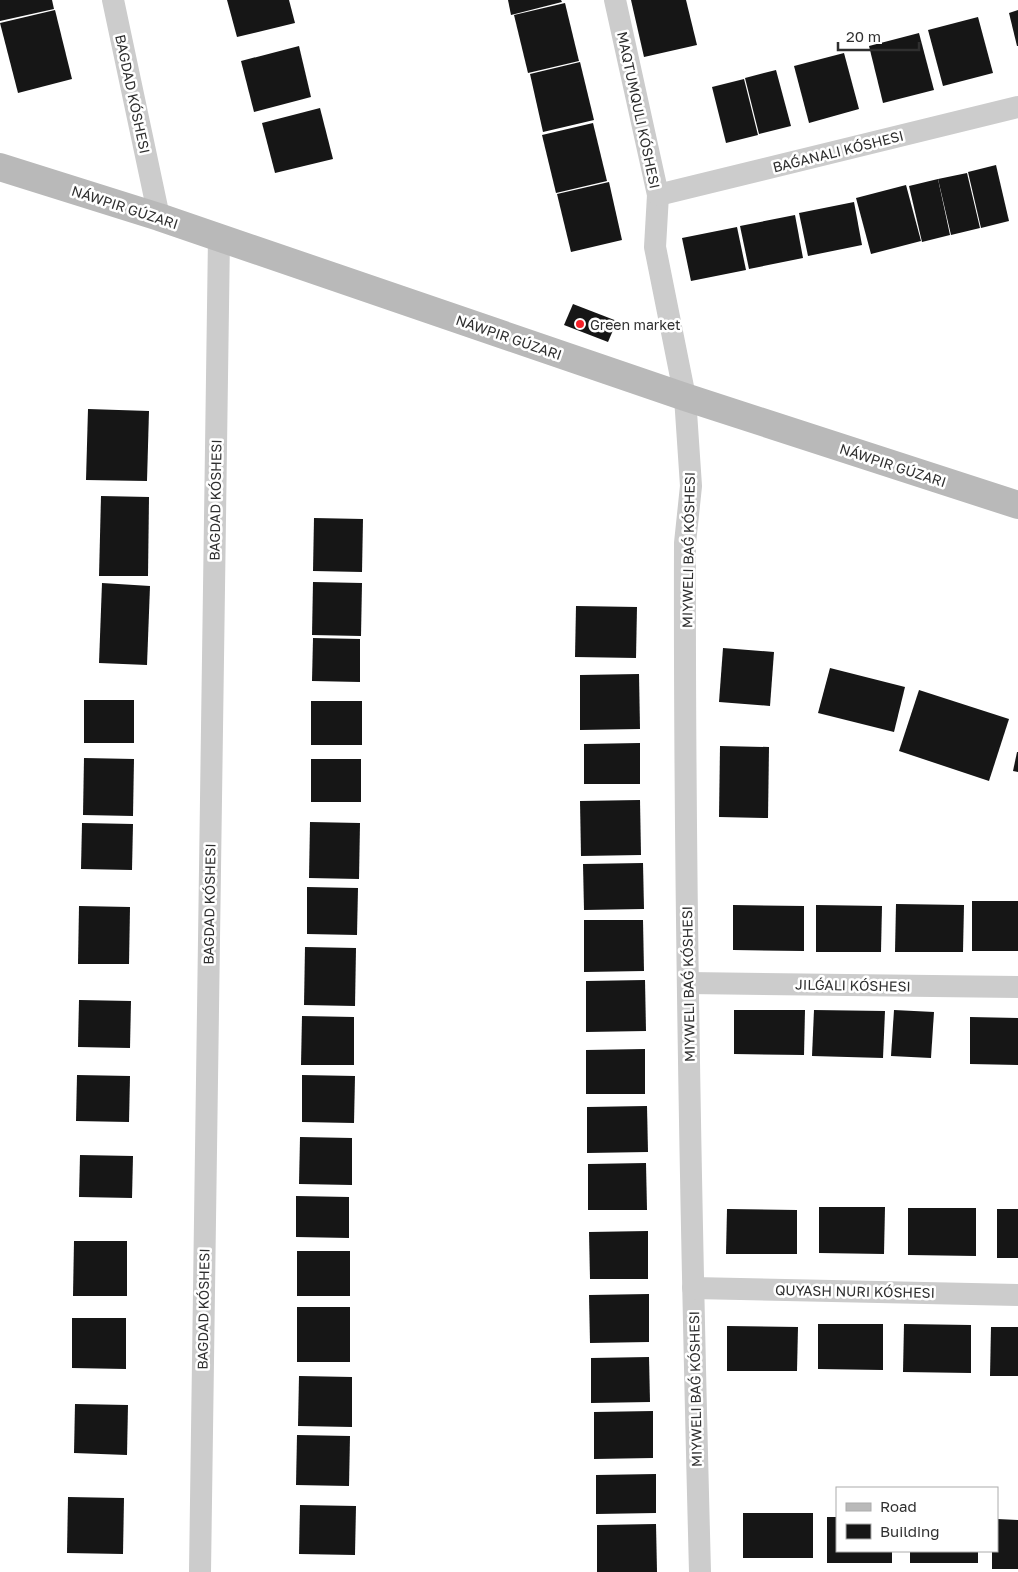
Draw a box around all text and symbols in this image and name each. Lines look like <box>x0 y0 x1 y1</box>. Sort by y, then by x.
scale bar <box>838 20 919 52</box>
text: 20 m <box>846 27 881 45</box>
street label: MAQTUMQULI KÓSHESI <box>614 30 664 190</box>
street label: BAGDAD KÓSHESI <box>112 33 154 155</box>
street label: BAǴANALI KÓSHESI <box>771 127 905 175</box>
street label: NÁWPIR GÚZARI <box>70 182 180 232</box>
street label: NÁWPIR GÚZARI <box>454 311 564 363</box>
place label: Green market <box>590 316 681 333</box>
marker: Green market <box>574 318 586 330</box>
street label: BAGDAD KÓSHESI <box>205 439 225 561</box>
street label: NÁWPIR GÚZARI <box>838 440 948 490</box>
street label: MIYWELI BAǴ KÓSHESI <box>678 472 698 628</box>
street label: BAGDAD KÓSHESI <box>199 843 219 965</box>
street label: MIYWELI BAǴ KÓSHESI <box>678 906 698 1062</box>
street label: JILǴALI KÓSHESI <box>795 975 911 995</box>
street label: BAGDAD KÓSHESI <box>193 1248 213 1370</box>
street label: QUYASH NURI KÓSHESI <box>775 1281 935 1301</box>
street label: MIYWELI BAǴ KÓSHESI <box>685 1311 705 1467</box>
legend <box>836 1487 998 1552</box>
text: Road <box>880 1497 917 1515</box>
text: Building <box>880 1522 940 1540</box>

